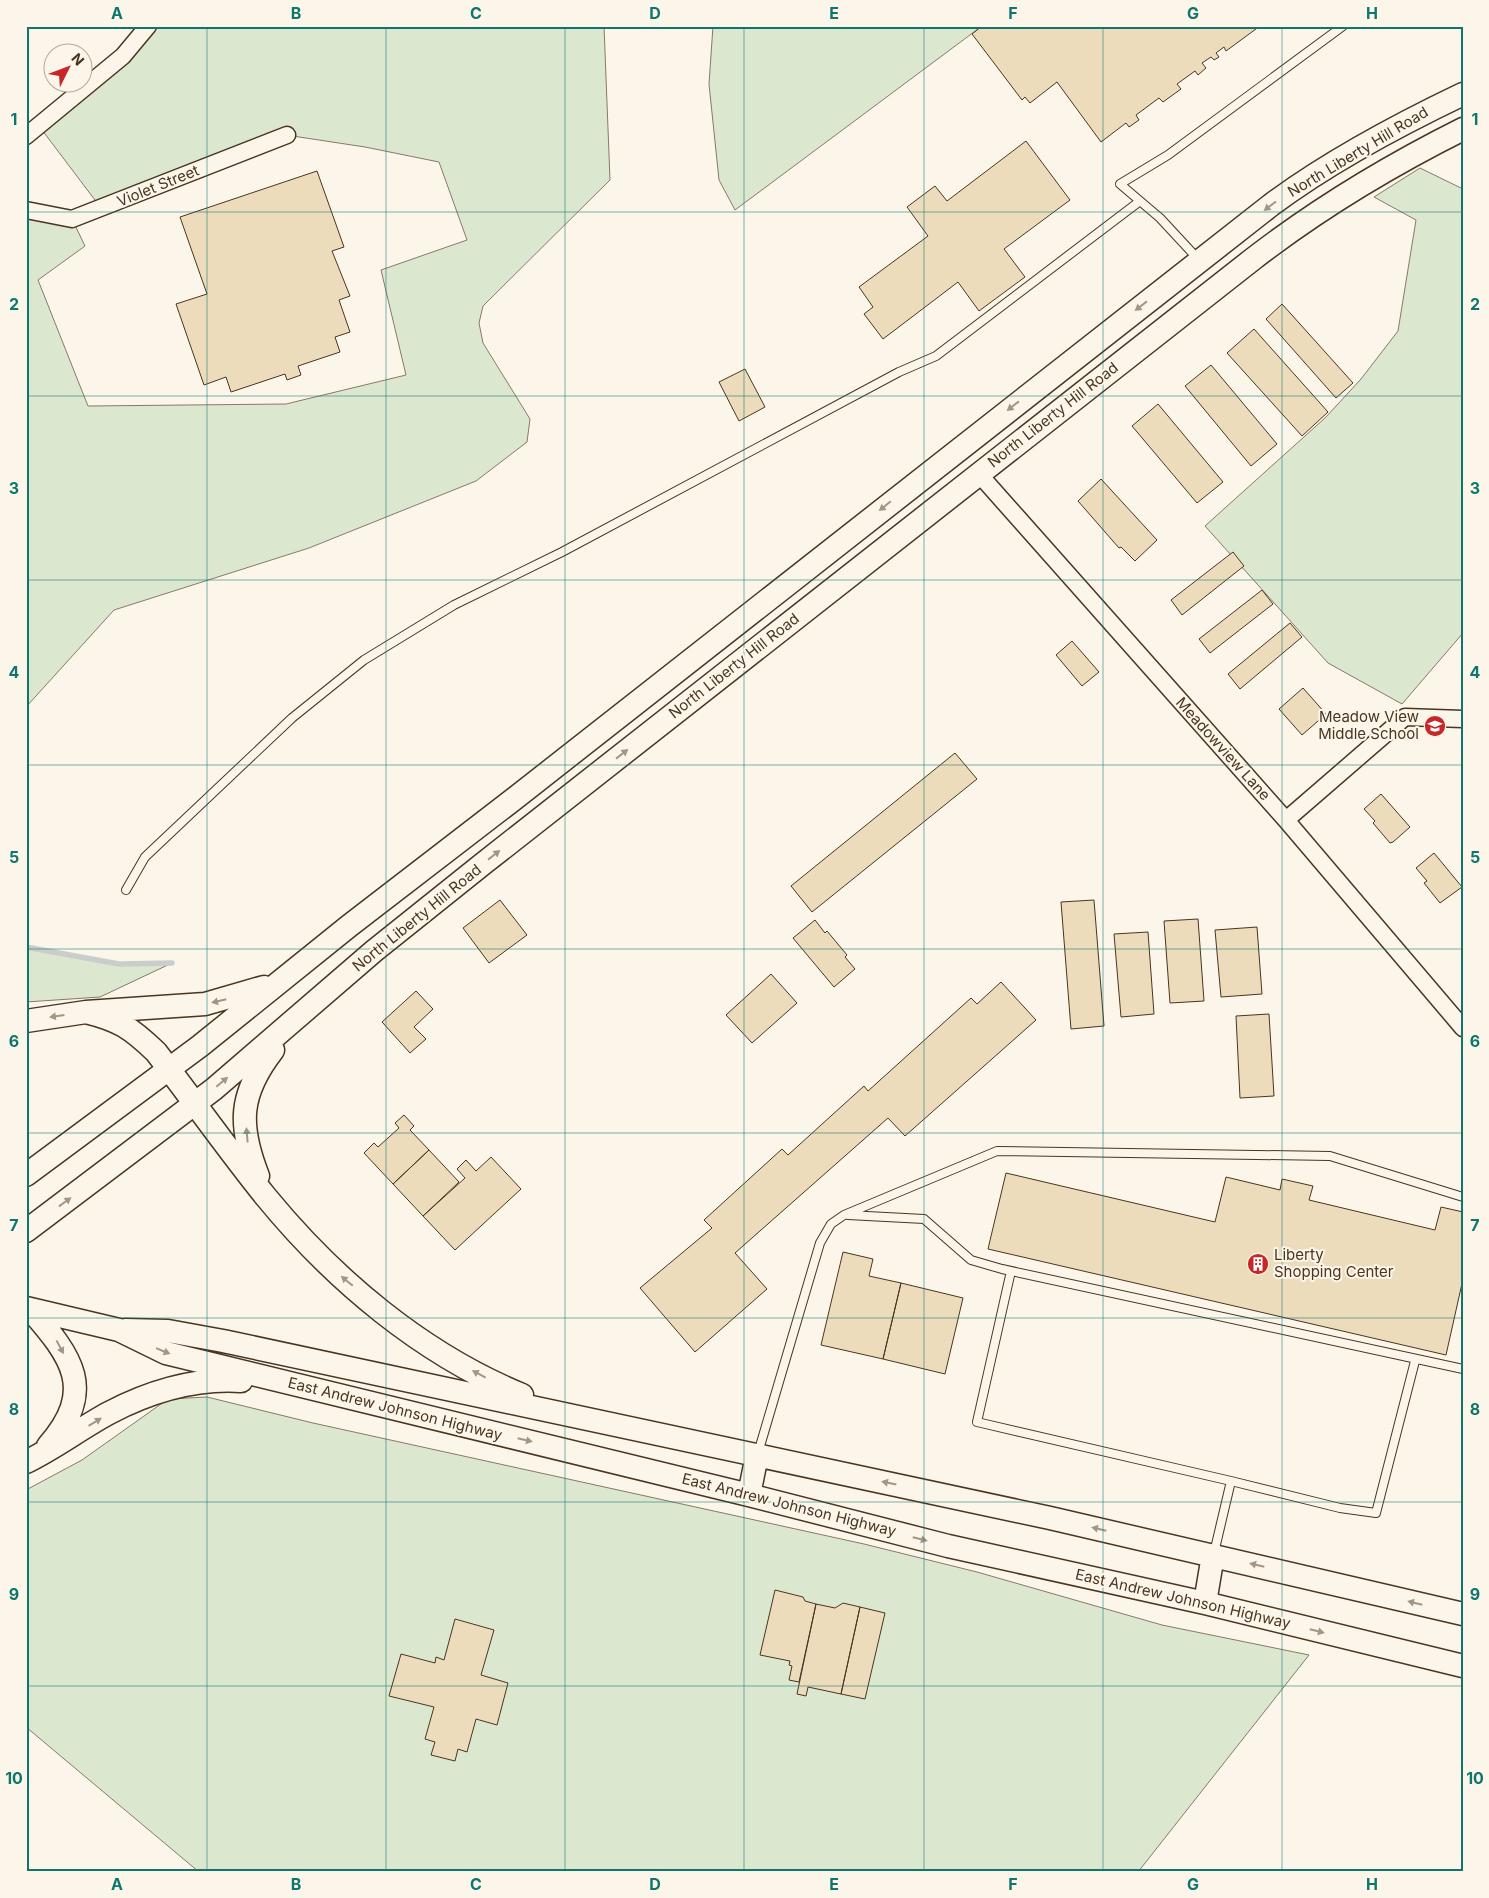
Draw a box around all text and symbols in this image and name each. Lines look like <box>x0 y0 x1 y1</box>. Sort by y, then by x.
text: A <box>111 3 123 23</box>
text: B <box>291 3 301 23</box>
text: C <box>470 3 482 23</box>
text: D <box>649 3 661 23</box>
text: E <box>829 3 839 23</box>
text: F <box>1008 3 1018 23</box>
text: G <box>1187 3 1199 23</box>
text: H <box>1366 3 1378 23</box>
north arrow <box>42 42 92 92</box>
text: N <box>68 49 88 69</box>
street label: North Liberty Hill Road <box>1284 102 1431 201</box>
text: 1 <box>11 109 17 129</box>
text: 1 <box>1472 109 1478 129</box>
street label: Violet Street <box>114 160 202 211</box>
one-way arrow <box>1264 201 1277 212</box>
text: 2 <box>9 294 19 314</box>
text: 2 <box>1470 294 1480 314</box>
one-way arrow <box>1135 300 1148 311</box>
street label: North Liberty Hill Road <box>984 358 1122 471</box>
one-way arrow <box>1006 401 1020 411</box>
text: 3 <box>9 478 19 498</box>
text: 3 <box>1470 478 1480 498</box>
one-way arrow <box>879 501 892 512</box>
street label: North Liberty Hill Road <box>665 609 803 722</box>
text: 4 <box>9 662 20 682</box>
text: 4 <box>1470 662 1481 682</box>
street label: Meadowview Lane <box>1172 693 1275 804</box>
place label: Meadow View Middle School <box>1318 707 1419 743</box>
school or university icon: Meadow View Middle School <box>1423 714 1447 738</box>
one-way arrow <box>615 749 629 759</box>
text: 5 <box>9 847 19 867</box>
text: 5 <box>1470 847 1480 867</box>
one-way arrow <box>488 849 501 860</box>
street label: North Liberty Hill Road <box>348 860 485 975</box>
one-way arrow <box>211 997 226 1005</box>
one-way arrow <box>49 1012 65 1020</box>
text: 6 <box>9 1031 19 1051</box>
text: 6 <box>1470 1031 1480 1051</box>
one-way arrow <box>216 1077 228 1088</box>
one-way arrow <box>242 1127 250 1143</box>
one-way arrow <box>59 1198 72 1208</box>
text: 7 <box>9 1215 19 1235</box>
text: 7 <box>1470 1215 1480 1235</box>
place label: Liberty Shopping Center <box>1274 1245 1394 1281</box>
building icon: Liberty Shopping Center <box>1246 1252 1270 1276</box>
one-way arrow <box>340 1276 353 1287</box>
one-way arrow <box>56 1340 64 1354</box>
one-way arrow <box>156 1348 170 1356</box>
one-way arrow <box>472 1370 486 1378</box>
street label: East Andrew Johnson Highway <box>286 1373 505 1445</box>
text: 8 <box>9 1399 19 1419</box>
text: 8 <box>1470 1399 1480 1419</box>
one-way arrow <box>89 1417 102 1426</box>
one-way arrow <box>517 1436 532 1444</box>
street label: East Andrew Johnson Highway <box>680 1469 899 1541</box>
one-way arrow <box>881 1479 896 1487</box>
one-way arrow <box>1091 1525 1106 1533</box>
one-way arrow <box>913 1535 928 1543</box>
one-way arrow <box>1250 1561 1265 1569</box>
street label: East Andrew Johnson Highway <box>1074 1564 1293 1633</box>
text: 9 <box>9 1584 19 1604</box>
text: 9 <box>1470 1584 1480 1604</box>
one-way arrow <box>1408 1598 1423 1606</box>
one-way arrow <box>1310 1627 1325 1635</box>
text: 10 <box>5 1768 23 1788</box>
text: 10 <box>1466 1768 1484 1788</box>
text: A <box>111 1874 123 1894</box>
text: B <box>291 1874 301 1894</box>
text: C <box>470 1874 482 1894</box>
text: D <box>649 1874 661 1894</box>
text: E <box>829 1874 839 1894</box>
text: F <box>1008 1874 1018 1894</box>
text: G <box>1187 1874 1199 1894</box>
text: H <box>1366 1874 1378 1894</box>

